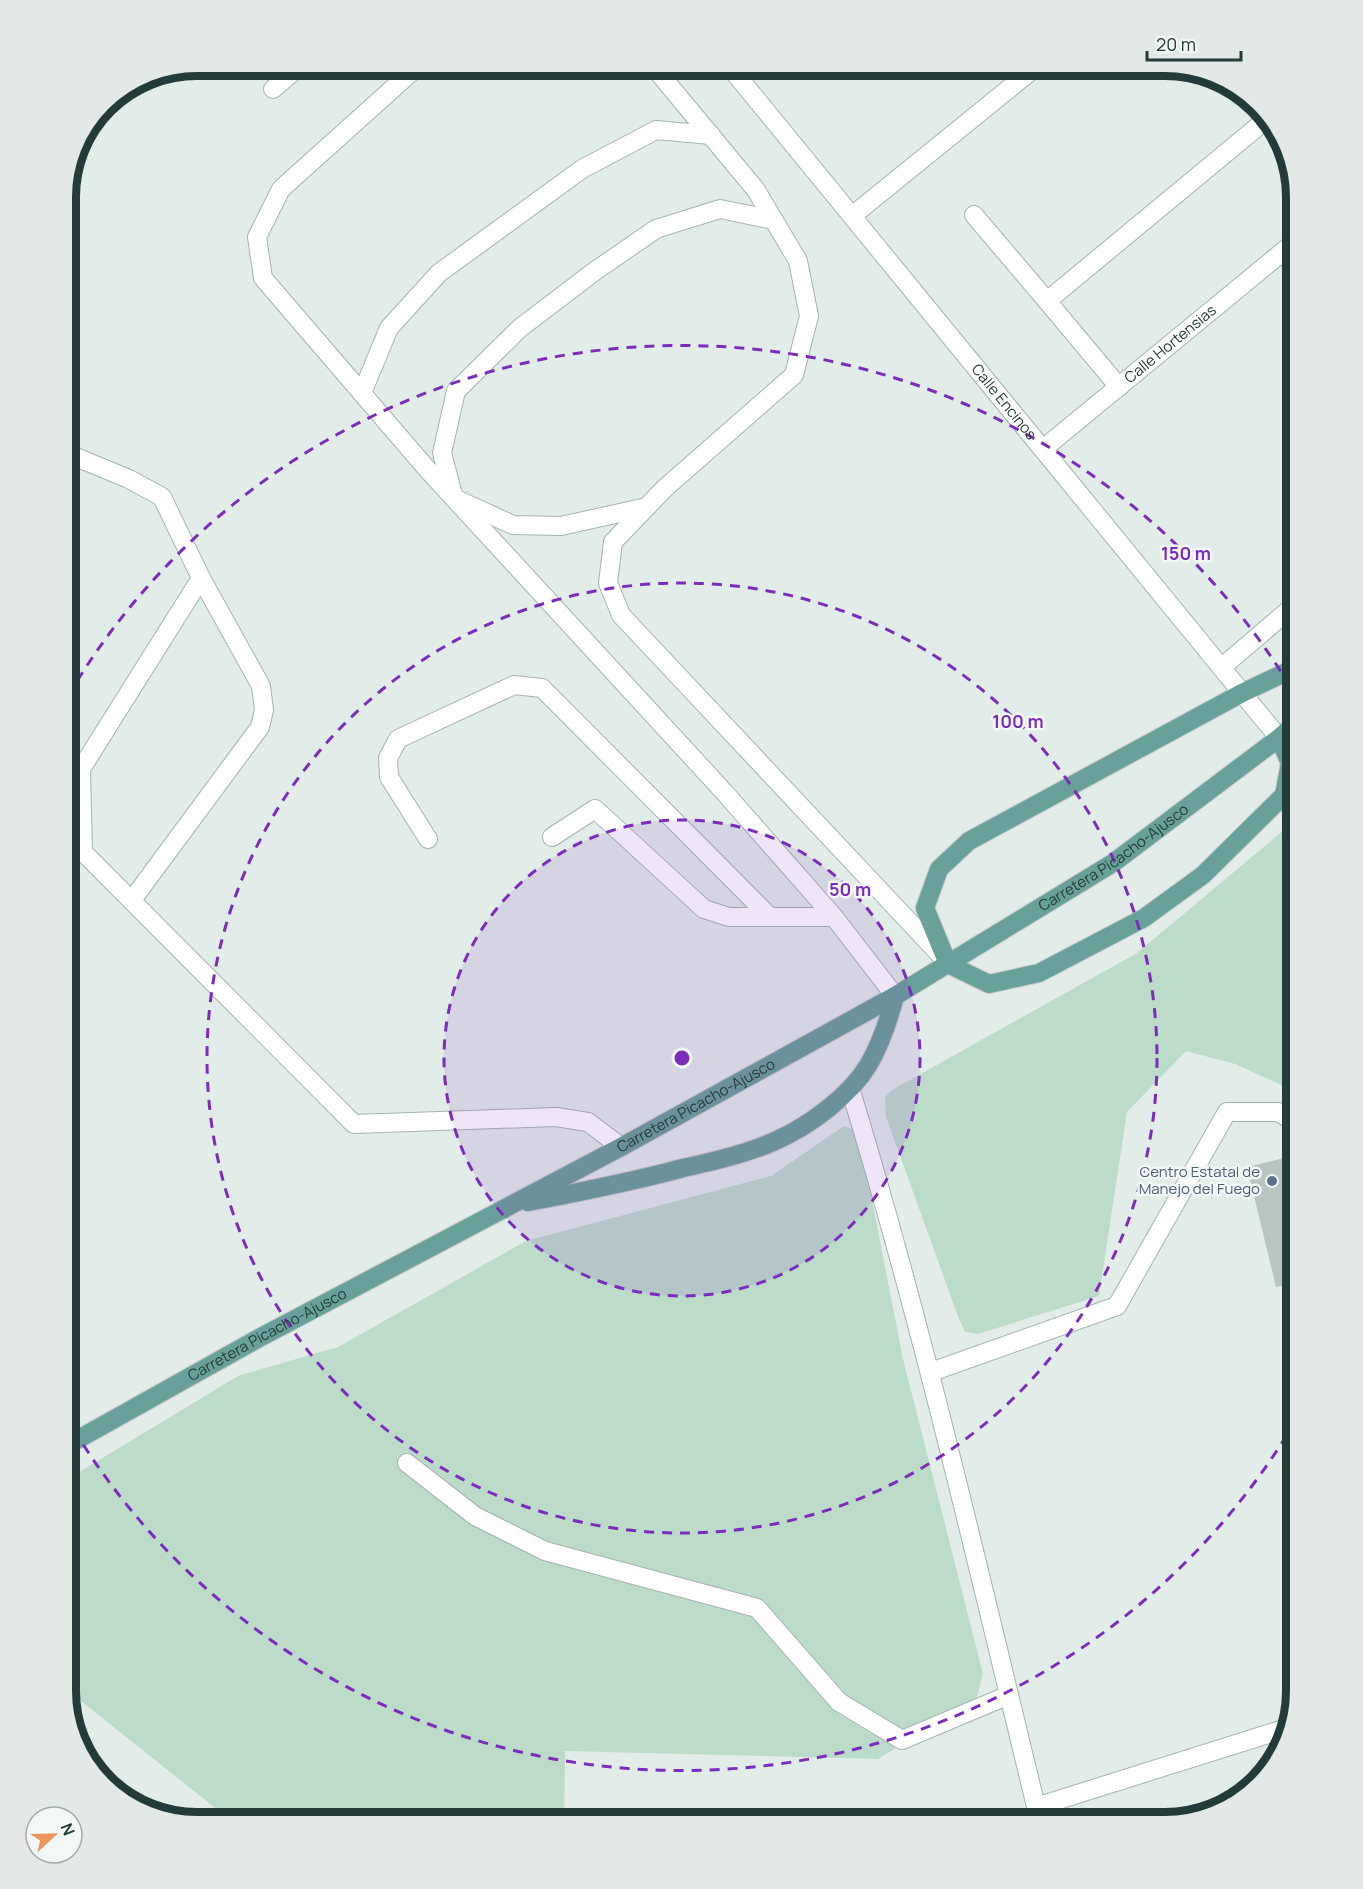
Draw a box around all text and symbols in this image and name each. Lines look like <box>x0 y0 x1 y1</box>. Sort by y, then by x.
scale bar <box>1147 24 1242 62</box>
text: 20 m <box>1156 32 1196 56</box>
street label: Calle Hortensias <box>1120 300 1221 388</box>
street label: Calle Encinos <box>967 359 1042 444</box>
text: 150 m <box>1161 541 1211 565</box>
text: 100 m <box>992 709 1044 733</box>
street label: Carretera Picacho-Ajusco <box>1034 799 1193 916</box>
text: 50 m <box>829 877 871 901</box>
centre of rings <box>672 1048 692 1068</box>
street label: Carretera Picacho-Ajusco <box>613 1053 779 1157</box>
place label: Centro Estatal de Manejo del Fuego <box>1139 1161 1260 1199</box>
marker: Centro Estatal de Manejo del Fuego <box>1265 1174 1279 1188</box>
street label: Carretera Picacho-Ajusco <box>184 1283 350 1386</box>
north arrow <box>24 1805 84 1865</box>
text: N <box>56 1820 80 1839</box>

